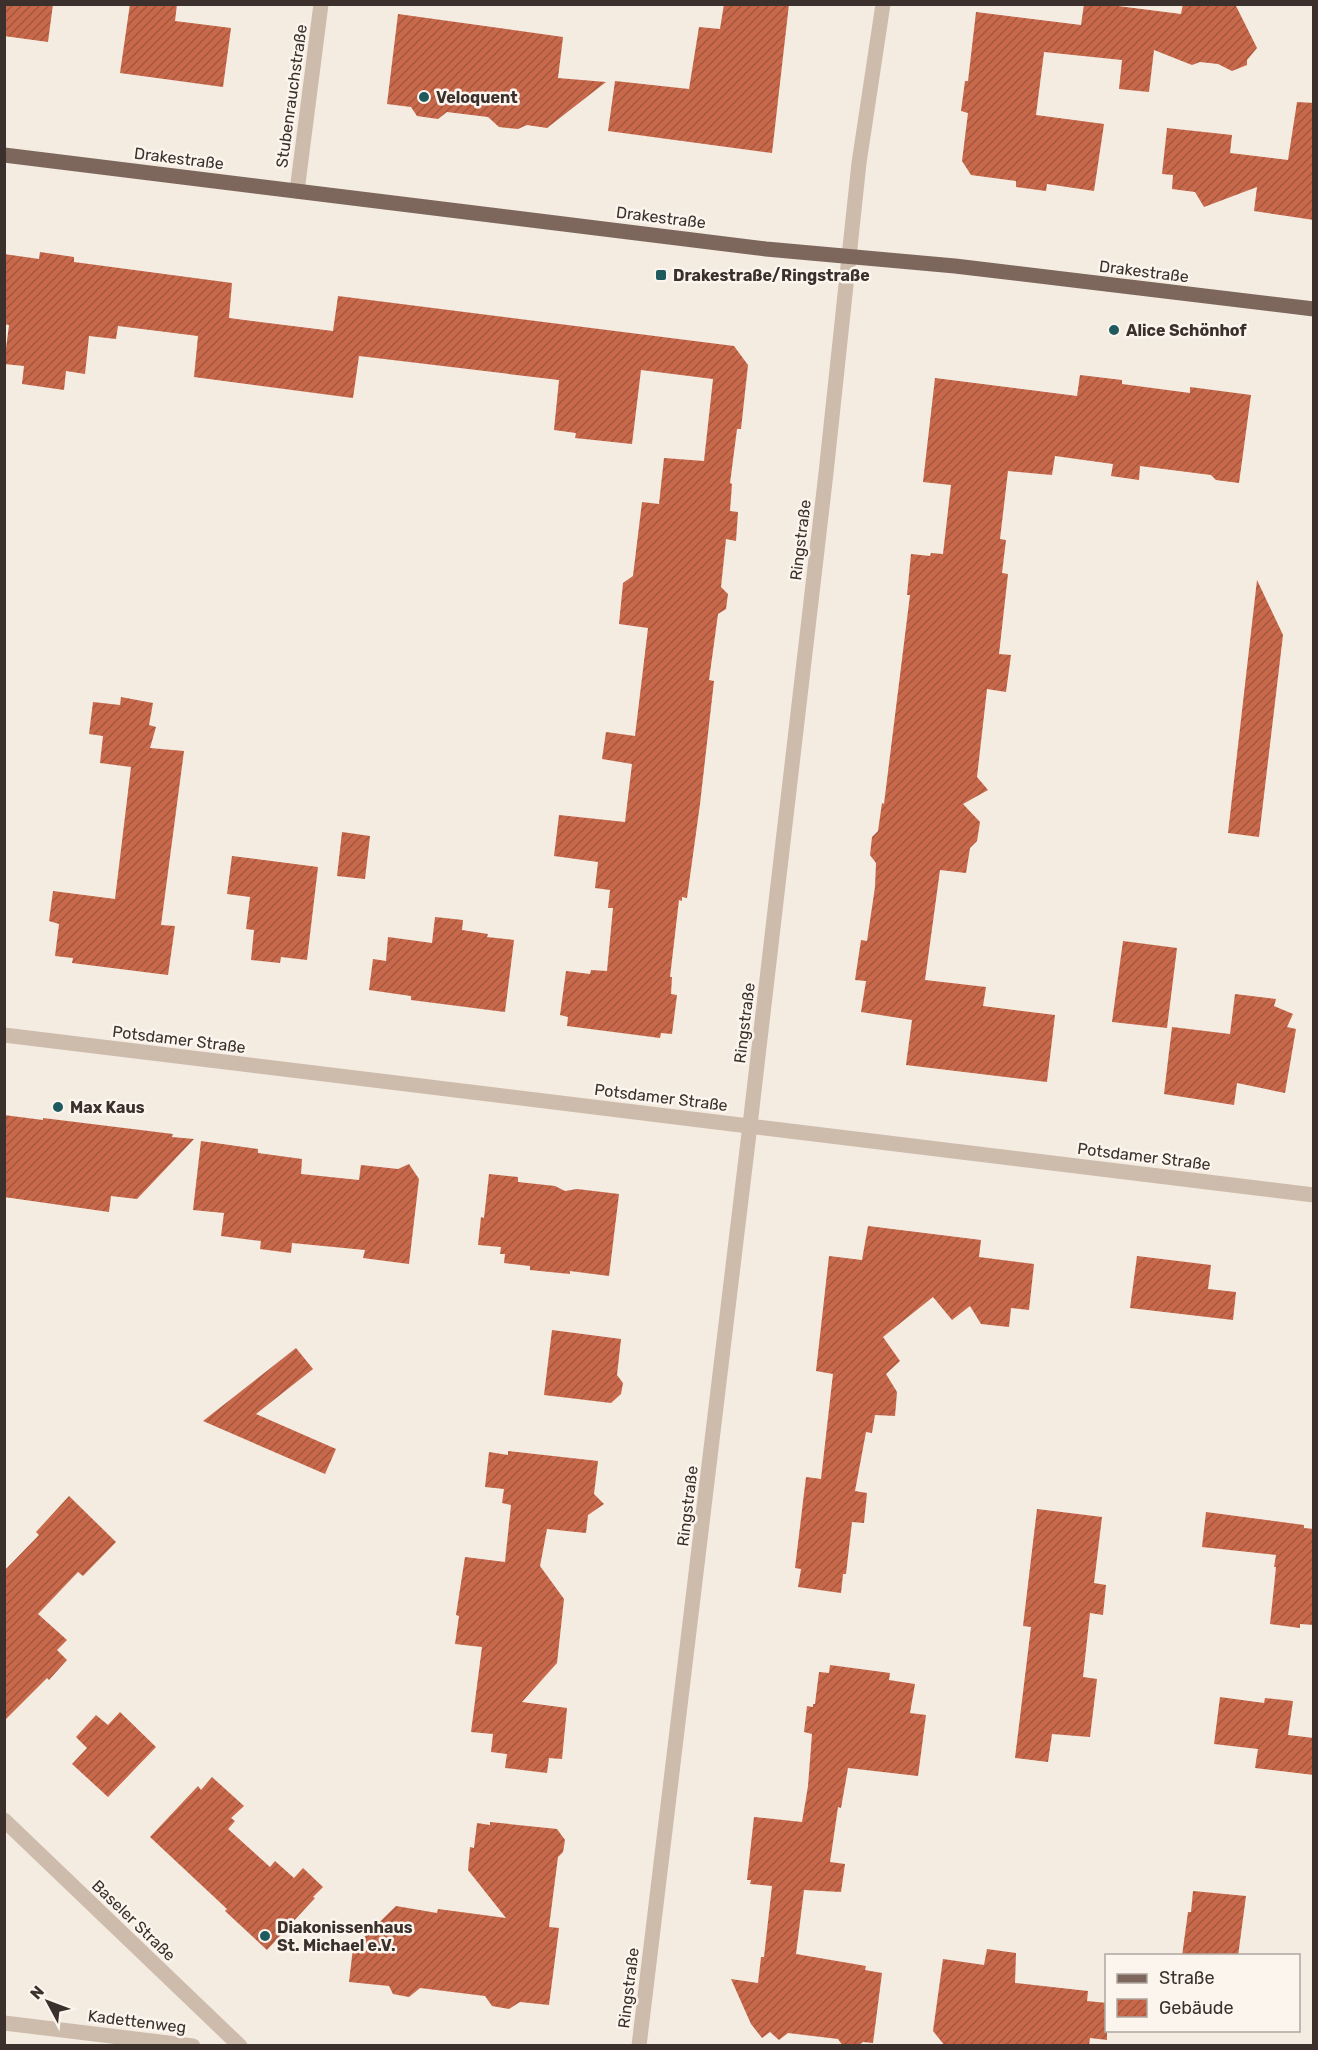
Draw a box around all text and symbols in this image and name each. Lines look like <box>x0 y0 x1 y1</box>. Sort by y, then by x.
street label: Stubenrauchstraße <box>272 23 311 169</box>
place label: Veloquent <box>436 88 518 107</box>
marker: Veloquent <box>417 90 431 104</box>
street label: Drakestraße <box>133 144 225 173</box>
street label: Drakestraße <box>615 203 707 232</box>
street label: Drakestraße <box>1098 257 1190 286</box>
place label: Drakestraße/Ringstraße <box>673 266 870 285</box>
marker: Drakestraße/Ringstraße <box>654 268 668 282</box>
place label: Alice Schönhof <box>1126 321 1248 340</box>
marker: Alice Schönhof <box>1107 323 1121 337</box>
street label: Ringstraße <box>786 499 815 582</box>
street label: Ringstraße <box>730 982 759 1065</box>
street label: Potsdamer Straße <box>111 1022 247 1057</box>
street label: Potsdamer Straße <box>593 1080 729 1115</box>
place label: Max Kaus <box>70 1098 145 1117</box>
marker: Max Kaus <box>51 1100 65 1114</box>
street label: Potsdamer Straße <box>1076 1139 1212 1174</box>
street label: Ringstraße <box>673 1465 702 1548</box>
street label: Baseler Straße <box>88 1876 179 1965</box>
place label: Diakonissenhaus St. Michael e.V. <box>277 1918 413 1955</box>
marker: Diakonissenhaus St. Michael e.V. <box>258 1929 272 1943</box>
street label: Ringstraße <box>614 1947 643 2030</box>
legend <box>1105 1954 1300 2032</box>
text: Straße <box>1159 1967 1215 1989</box>
north arrow <box>18 1972 78 2032</box>
text: N <box>26 1982 48 2003</box>
text: Gebäude <box>1159 1997 1234 2019</box>
street label: Kadettenweg <box>87 2006 187 2037</box>

